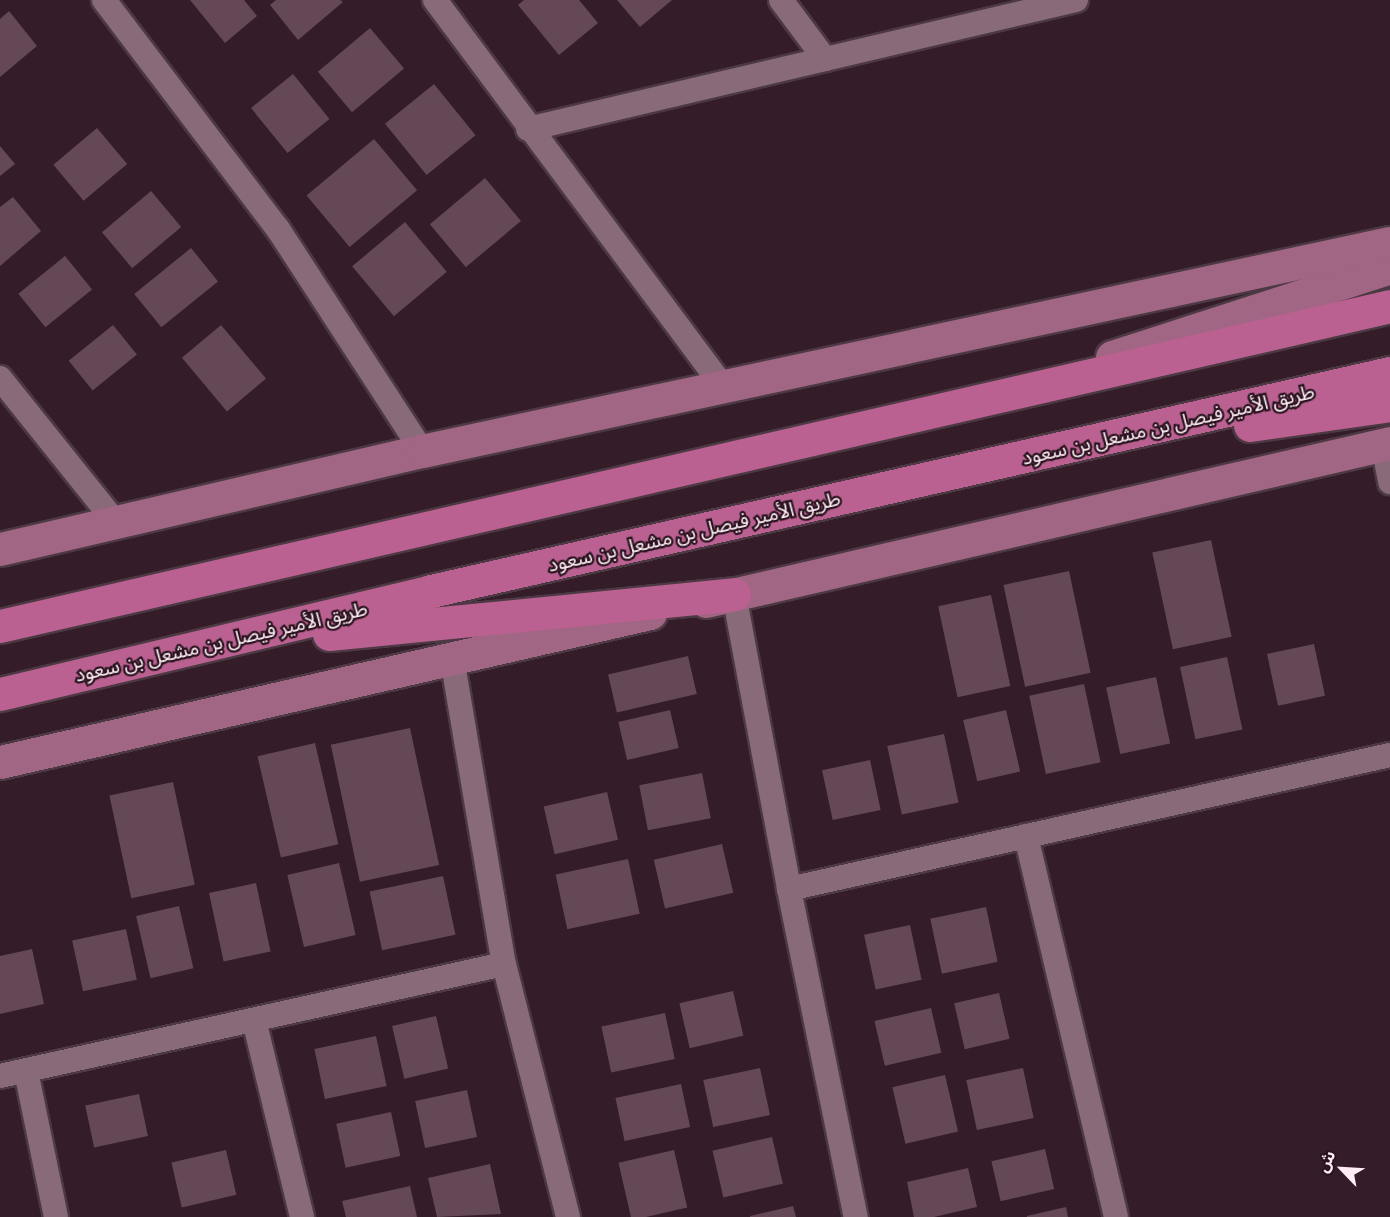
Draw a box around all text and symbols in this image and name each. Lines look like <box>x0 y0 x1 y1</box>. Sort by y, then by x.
street label: طريق الأمير فيصل بن مشعل بن سعود <box>1019 379 1317 469</box>
street label: طريق الأمير فيصل بن مشعل بن سعود <box>545 486 843 576</box>
street label: طريق الأمير فيصل بن مشعل بن سعود <box>72 596 370 686</box>
north arrow <box>1312 1139 1372 1199</box>
text: ش <box>1312 1147 1338 1175</box>

